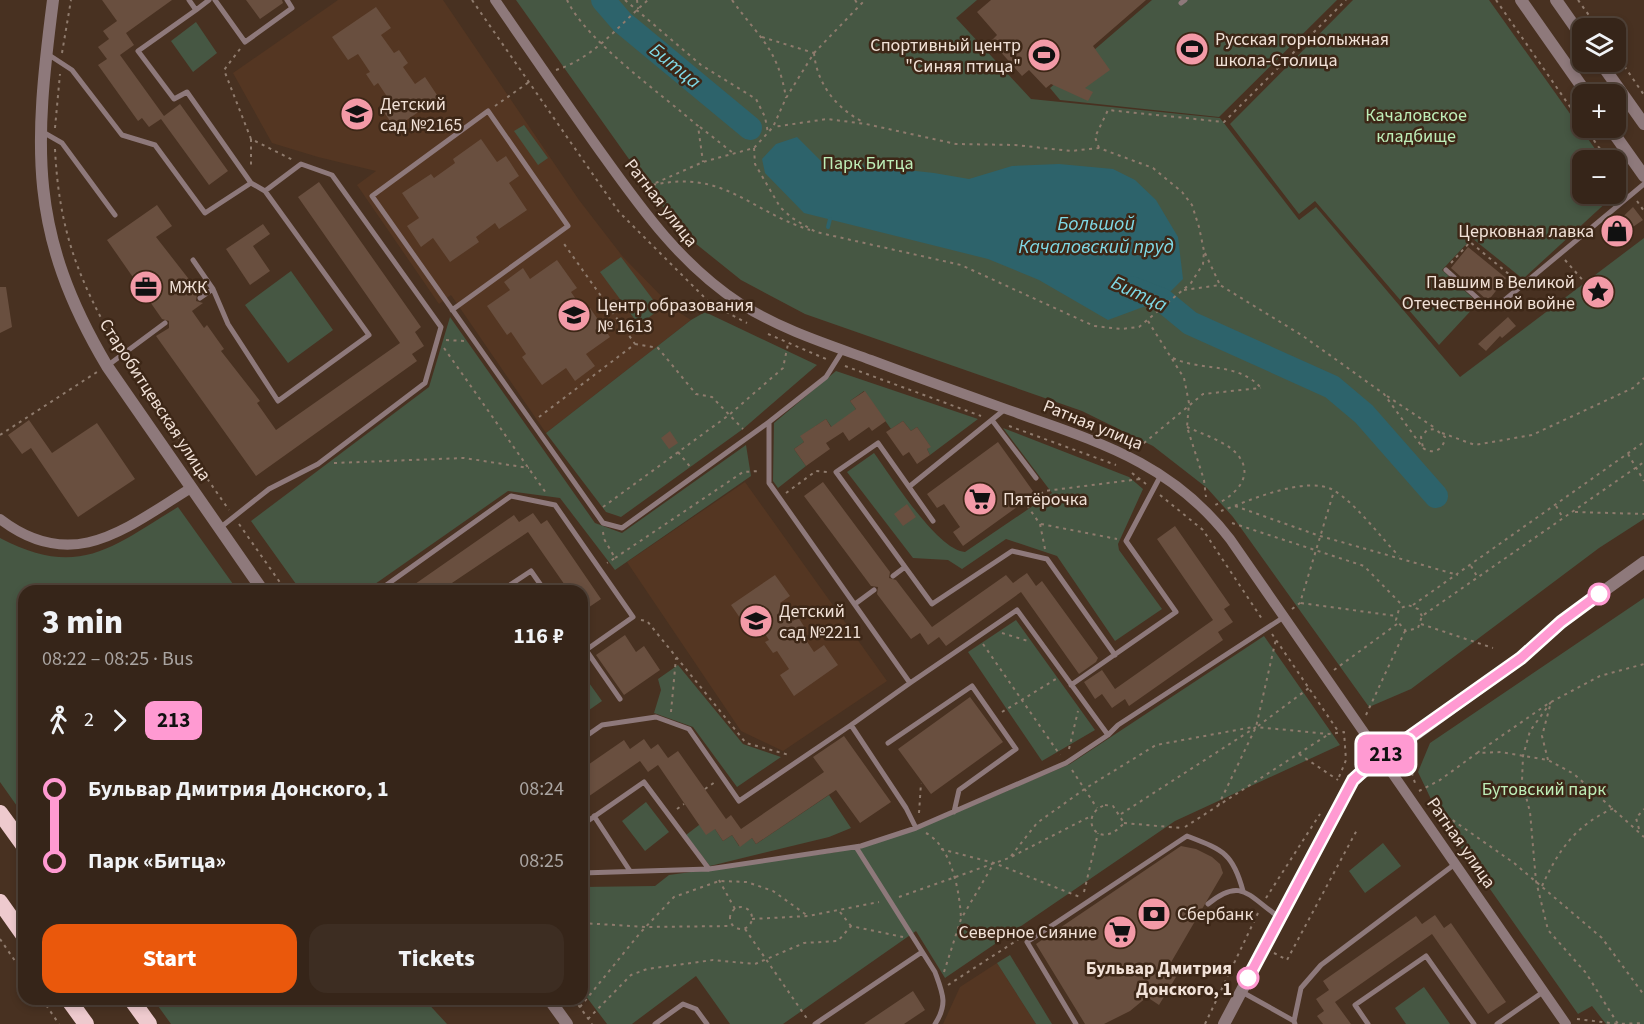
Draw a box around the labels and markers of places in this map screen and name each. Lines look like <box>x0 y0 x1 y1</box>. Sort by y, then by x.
place label: Русская горнолыжная школа-Столица <box>1215 27 1389 73</box>
sports icon: Русская горнолыжная школа-Столица <box>1174 31 1210 67</box>
place label: Спортивный центр "Синяя птица" <box>870 33 1021 79</box>
sports icon: Спортивный центр "Синяя птица" <box>1026 37 1062 73</box>
place label: Детский сад №2165 <box>380 92 462 138</box>
school or university icon: Детский сад №2165 <box>339 96 375 132</box>
shop icon: Церковная лавка <box>1599 213 1635 249</box>
place label: Церковная лавка <box>1458 219 1594 244</box>
office icon: МЖК <box>128 269 164 305</box>
place label: Павшим в Великой Отечественной войне <box>1402 270 1575 316</box>
place icon: Павшим в Великой Отечественной войне <box>1580 274 1616 310</box>
place label: МЖК <box>169 275 208 300</box>
place label: Центр образования № 1613 <box>597 293 754 339</box>
school or university icon: Центр образования № 1613 <box>556 297 592 333</box>
supermarket icon: Пятёрочка <box>962 481 998 517</box>
place label: Пятёрочка <box>1003 487 1088 512</box>
unlabelled marker <box>1588 583 1610 605</box>
place label: Детский сад №2211 <box>779 599 861 645</box>
school or university icon: Детский сад №2211 <box>738 603 774 639</box>
bank icon: Сбербанк <box>1136 896 1172 932</box>
place label: Сбербанк <box>1177 902 1253 927</box>
supermarket icon: Северное Сияние <box>1102 914 1138 950</box>
place label: Северное Сияние <box>958 920 1097 945</box>
place label: Бульвар Дмитрия Донского, 1 <box>1086 956 1232 1002</box>
marker: Бульвар Дмитрия Донского, 1 <box>1237 967 1259 989</box>

